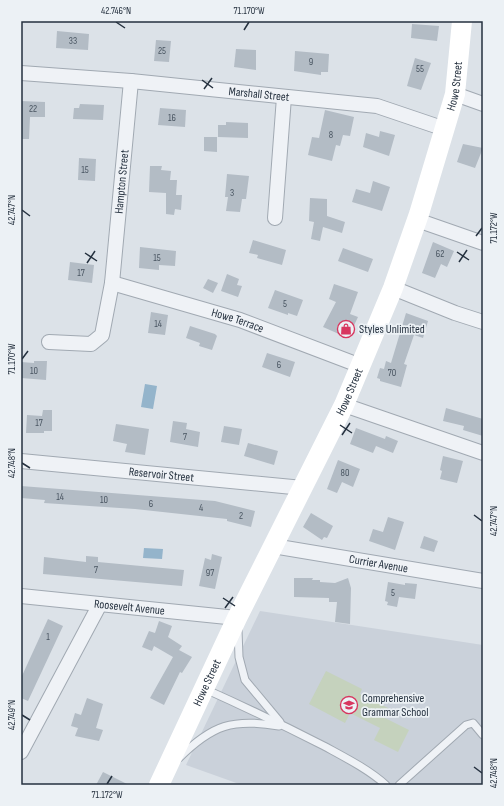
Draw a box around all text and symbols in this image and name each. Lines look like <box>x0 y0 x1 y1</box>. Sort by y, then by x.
text: 42.746°N <box>101 5 131 17</box>
text: 71.170°W <box>233 5 265 17</box>
house number: 33 <box>69 35 77 47</box>
house number: 25 <box>158 45 166 57</box>
house number: 9 <box>309 56 313 68</box>
street label: Howe Street <box>443 60 466 113</box>
house number: 55 <box>416 63 424 75</box>
street label: Marshall Street <box>228 83 290 105</box>
house number: 22 <box>29 103 37 115</box>
house number: 16 <box>168 112 176 124</box>
house number: 8 <box>329 129 333 141</box>
street label: Hampton Street <box>111 149 132 214</box>
house number: 15 <box>81 164 89 176</box>
house number: 3 <box>230 187 234 199</box>
text: 42.747°N <box>6 195 18 225</box>
text: 71.172°W <box>488 212 500 243</box>
house number: 62 <box>436 248 444 260</box>
house number: 15 <box>153 252 161 264</box>
house number: 17 <box>77 267 85 279</box>
house number: 5 <box>283 298 287 310</box>
street label: Howe Terrace <box>210 305 266 336</box>
house number: 14 <box>154 318 162 330</box>
shop icon: Styles Unlimited <box>336 319 356 339</box>
place label: Styles Unlimited <box>359 322 425 337</box>
text: 71.170°W <box>6 343 18 375</box>
house number: 6 <box>277 359 281 371</box>
house number: 10 <box>30 365 38 377</box>
street label: Howe Street <box>333 366 366 418</box>
house number: 70 <box>388 367 396 379</box>
house number: 17 <box>35 417 43 429</box>
house number: 7 <box>183 431 187 443</box>
text: 42.748°N <box>6 448 18 478</box>
street label: Reservoir Street <box>128 464 195 485</box>
house number: 80 <box>341 467 349 479</box>
house number: 14 <box>56 491 64 503</box>
house number: 10 <box>100 494 108 506</box>
house number: 6 <box>149 498 153 510</box>
house number: 4 <box>199 502 203 514</box>
text: 42.747°N <box>488 506 500 536</box>
house number: 2 <box>239 510 243 522</box>
street label: Currier Avenue <box>348 551 409 576</box>
house number: 7 <box>94 564 98 576</box>
house number: 97 <box>206 567 214 579</box>
house number: 5 <box>391 587 395 599</box>
street label: Roosevelt Avenue <box>93 596 166 618</box>
house number: 1 <box>46 631 50 643</box>
street label: Howe Street <box>189 657 224 708</box>
place label: Comprehensive Grammar School <box>362 691 429 720</box>
school or university icon: Comprehensive Grammar School <box>339 695 359 715</box>
text: 42.749°N <box>6 700 18 730</box>
text: 42.748°N <box>488 758 500 788</box>
text: 71.172°W <box>92 789 123 801</box>

